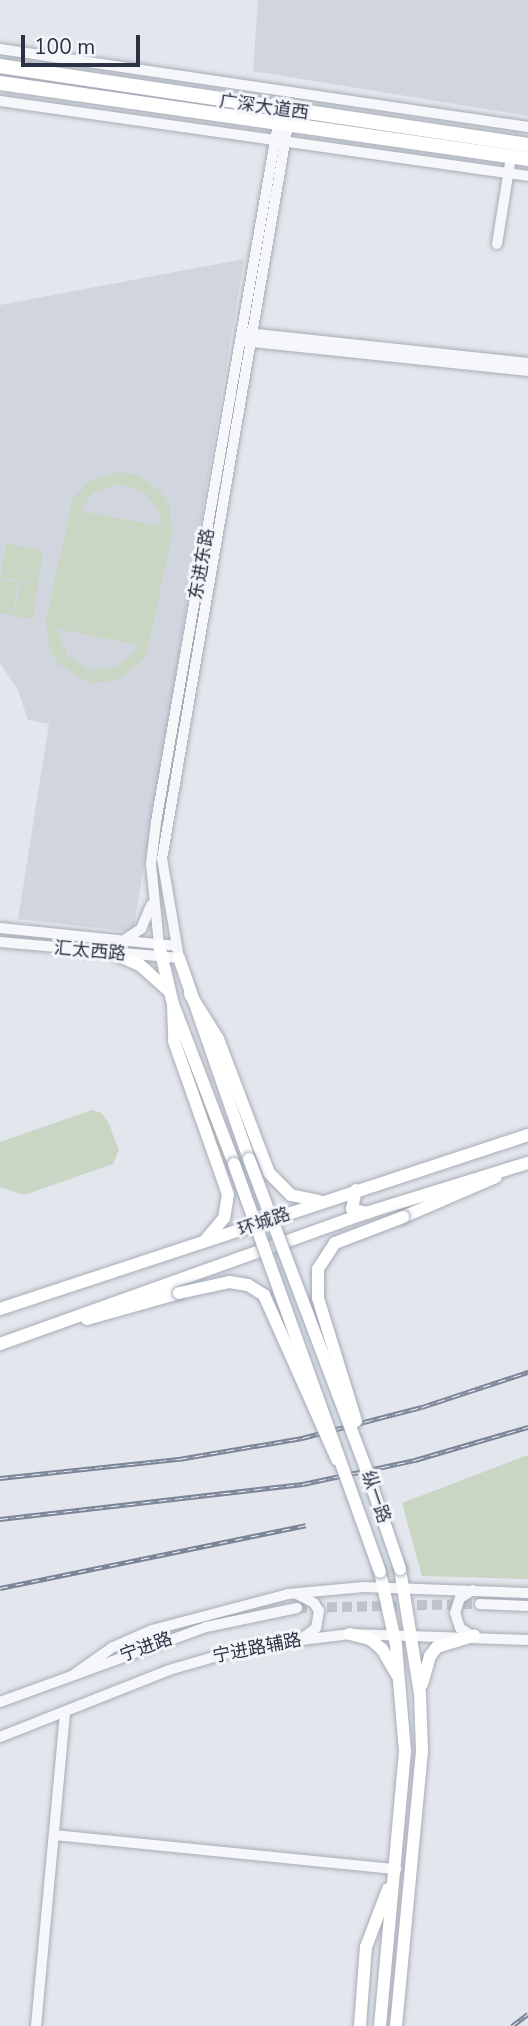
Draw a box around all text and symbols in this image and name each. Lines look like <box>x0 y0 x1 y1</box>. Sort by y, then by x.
scale bar <box>24 21 144 65</box>
text: 100 m <box>34 33 95 61</box>
street label: 广深大道西 <box>218 90 310 124</box>
street label: 东进东路 <box>185 527 219 601</box>
street label: 汇太西路 <box>53 937 127 965</box>
street label: 环城路 <box>235 1203 293 1241</box>
street label: 纵一路 <box>357 1468 395 1526</box>
street label: 宁进路 <box>117 1628 175 1666</box>
street label: 宁进路辅路 <box>211 1629 303 1667</box>

